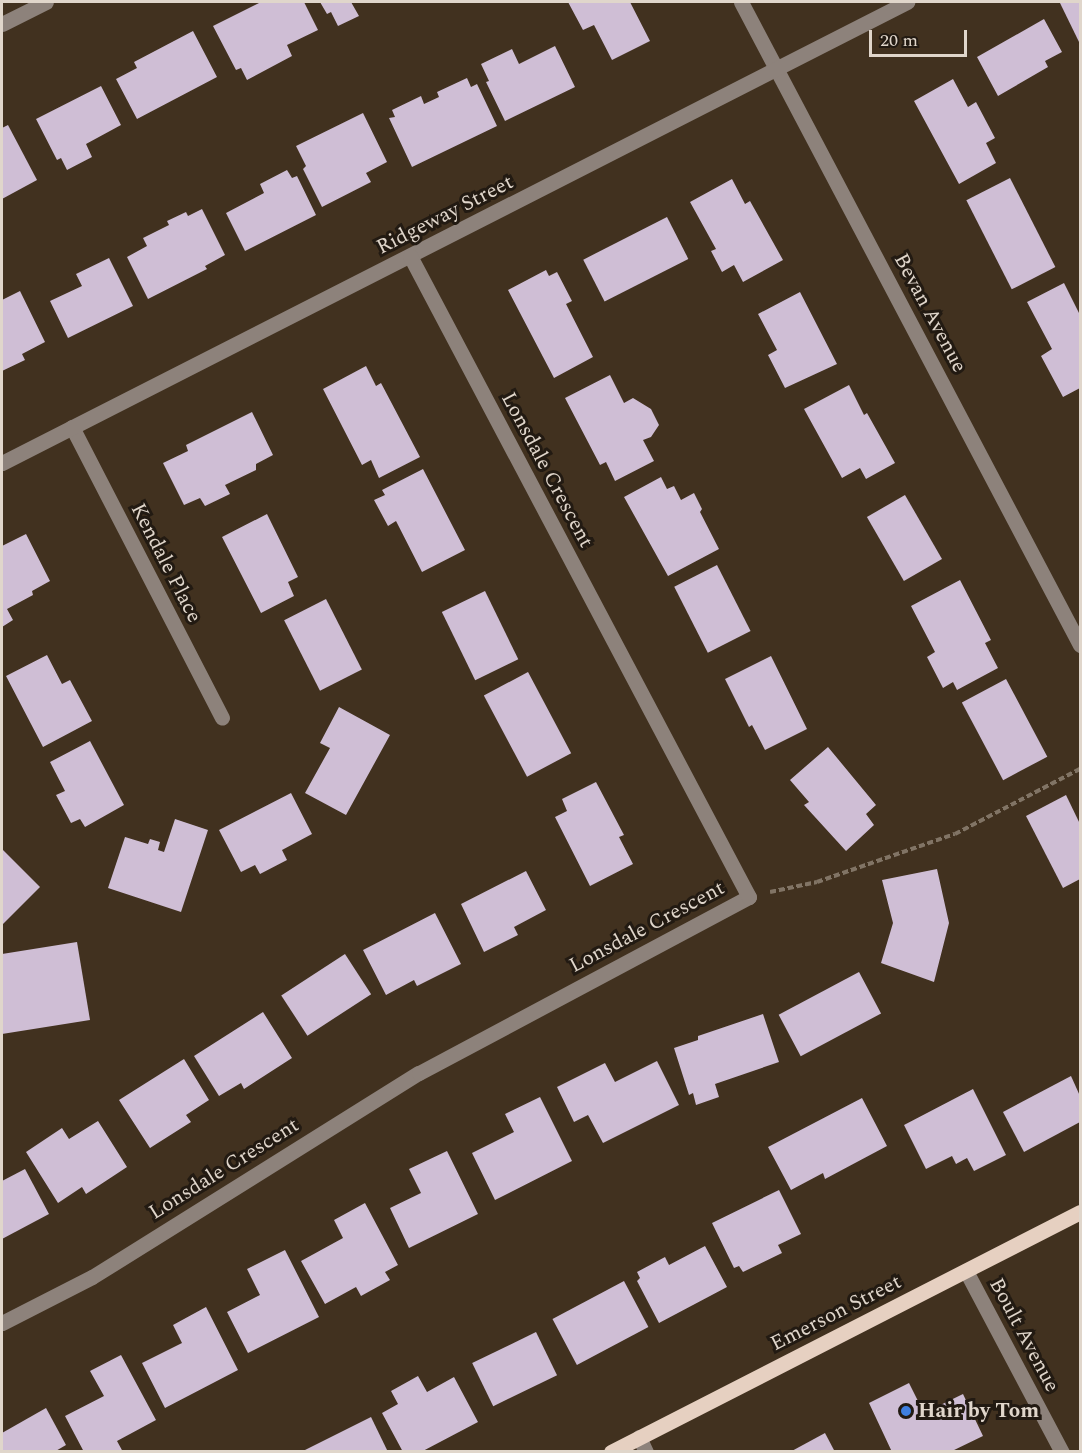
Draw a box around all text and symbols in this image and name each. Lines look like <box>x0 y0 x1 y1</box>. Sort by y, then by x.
scale bar <box>872 18 970 56</box>
text: 20 m <box>880 27 918 54</box>
street label: Ridgeway Street <box>372 170 518 260</box>
street label: Bevan Avenue <box>888 249 972 377</box>
street label: Lonsdale Crescent <box>495 388 599 552</box>
street label: Kendale Place <box>125 499 207 627</box>
street label: Lonsdale Crescent <box>565 875 729 979</box>
street label: Lonsdale Crescent <box>144 1113 304 1225</box>
street label: Emerson Street <box>766 1269 906 1357</box>
street label: Boult Avenue <box>983 1274 1065 1396</box>
place label: Hair by Tom <box>918 1398 1039 1424</box>
marker: Hair by Tom <box>899 1404 913 1418</box>

